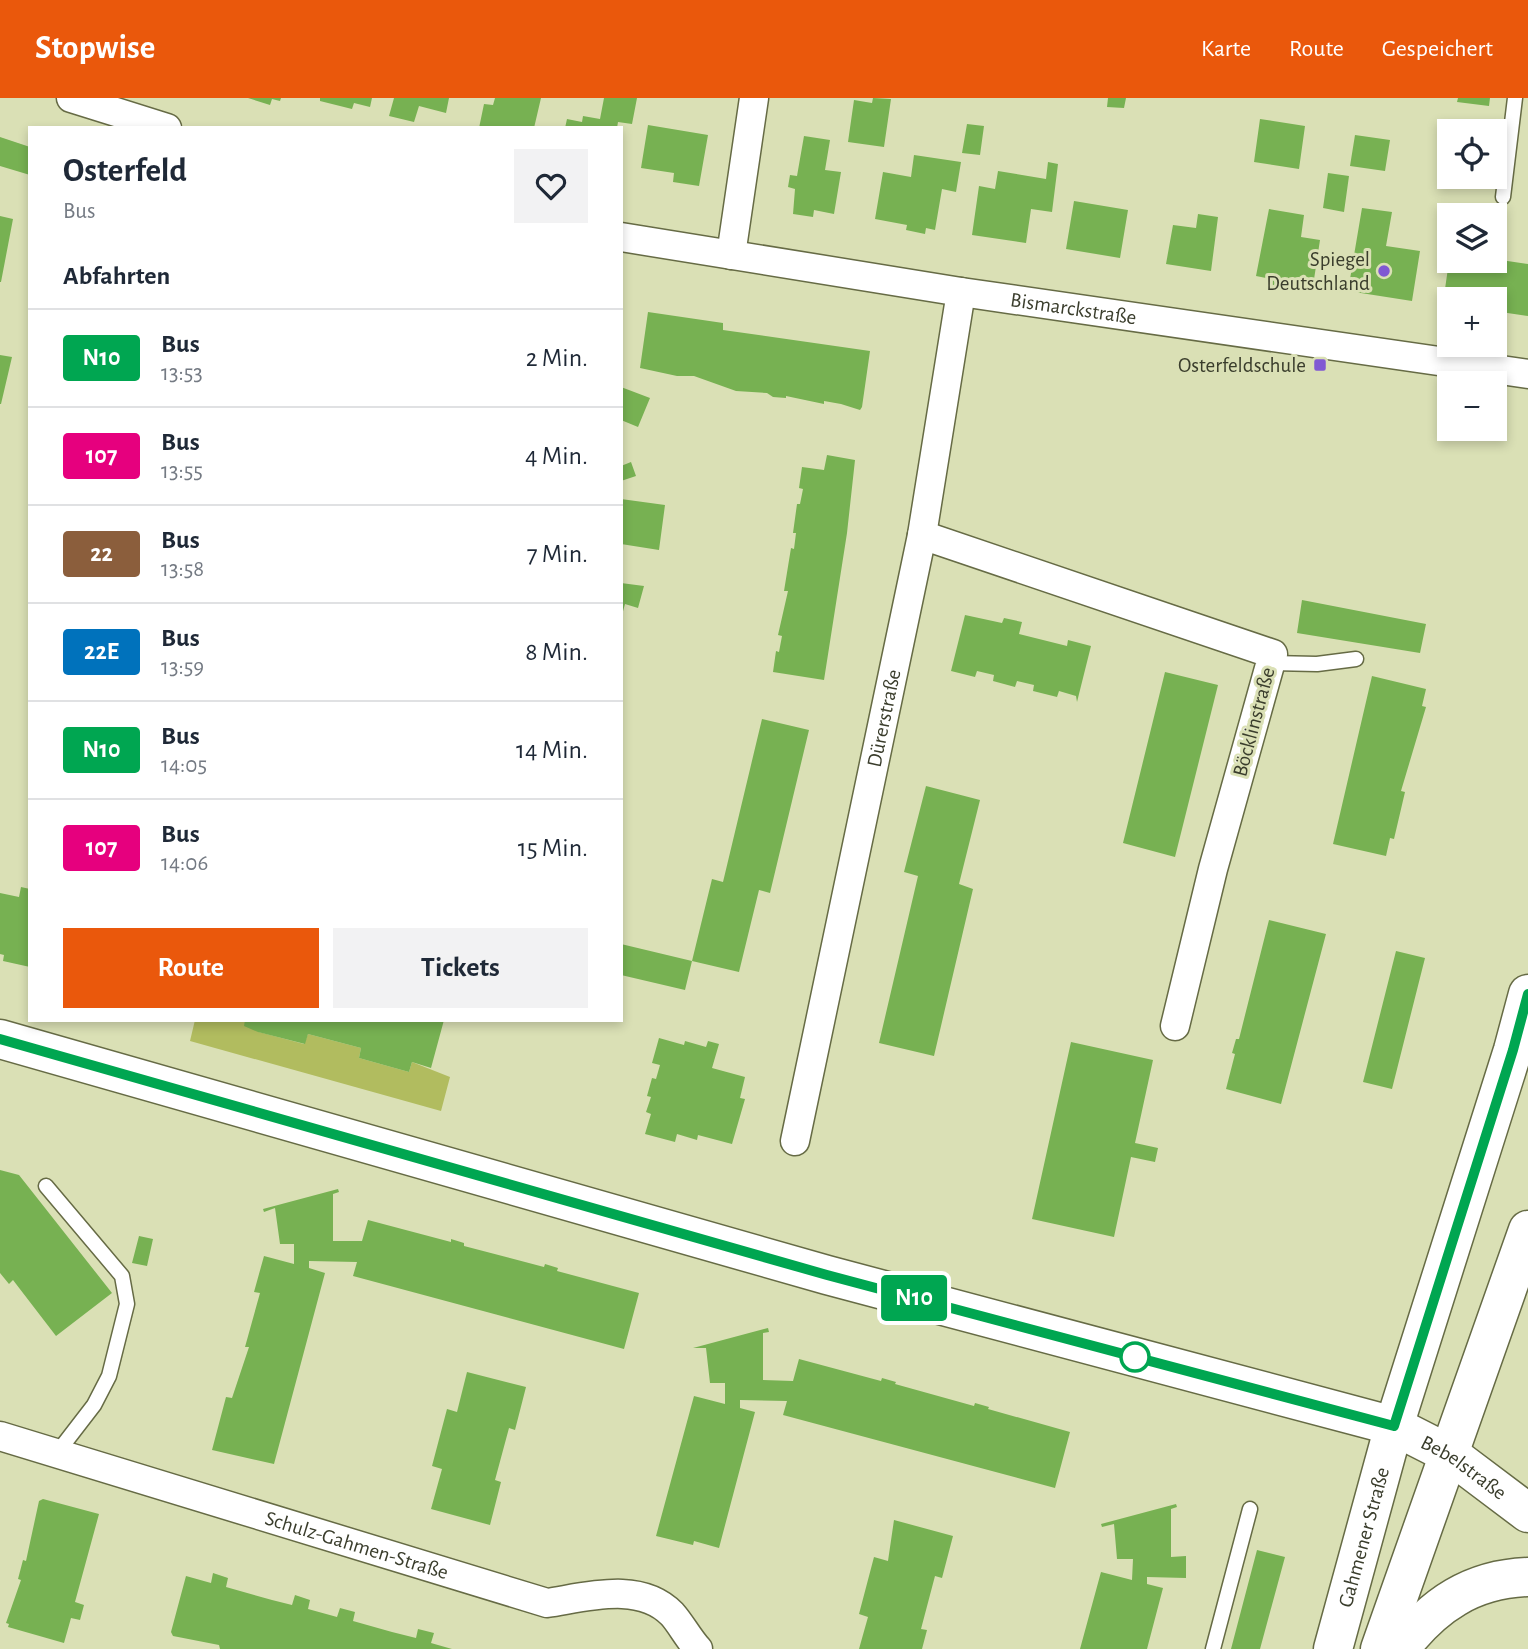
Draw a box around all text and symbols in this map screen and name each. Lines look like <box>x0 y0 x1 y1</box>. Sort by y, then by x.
text: Stopwise <box>35 32 155 65</box>
text: Karte <box>1201 37 1251 61</box>
text: Route <box>1289 37 1344 61</box>
text: Gespeichert <box>1382 37 1493 61</box>
map controls <box>1437 119 1507 441</box>
button: locate <box>1437 119 1507 189</box>
button: heart <box>514 149 588 223</box>
text: Osterfeld <box>63 155 187 188</box>
text: Bus <box>63 200 96 223</box>
button: layers <box>1437 203 1507 273</box>
place label: Spiegel Deutschland <box>1266 249 1370 294</box>
text: Abfahrten <box>63 263 170 289</box>
marker: Spiegel Deutschland <box>1376 263 1392 279</box>
button: + <box>1437 287 1507 357</box>
street label: Bismarckstraße <box>1009 289 1138 328</box>
text: Bus <box>161 331 200 357</box>
text: 2 Min. <box>526 345 588 371</box>
text: N10 <box>83 346 120 370</box>
place label: Osterfeldschule <box>1178 355 1306 376</box>
marker: Osterfeldschule <box>1312 357 1328 373</box>
text: 13:53 <box>161 362 203 385</box>
button: − <box>1437 371 1507 441</box>
text: Bus <box>161 429 200 455</box>
text: 4 Min. <box>525 443 588 469</box>
text: 107 <box>86 444 117 468</box>
text: 13:55 <box>161 460 203 483</box>
text: Bus <box>161 527 200 553</box>
text: 7 Min. <box>527 541 588 567</box>
text: 22 <box>90 542 113 566</box>
text: 13:58 <box>161 558 204 581</box>
text: Bus <box>161 625 200 651</box>
text: 8 Min. <box>525 639 588 665</box>
text: 22E <box>84 640 119 664</box>
text: 13:59 <box>161 656 204 679</box>
street label: Böcklinstraße <box>1229 665 1279 779</box>
street label: Dürerstraße <box>863 667 904 769</box>
text: Bus <box>161 723 200 749</box>
text: 14 Min. <box>516 737 588 763</box>
text: N10 <box>83 738 120 762</box>
text: 14:05 <box>161 754 207 777</box>
text: Bus <box>161 821 200 847</box>
text: 15 Min. <box>518 835 588 861</box>
text: 107 <box>86 836 117 860</box>
text: 14:06 <box>161 852 208 875</box>
button: Route <box>63 928 319 1008</box>
button: Tickets <box>333 928 588 1008</box>
line badge: N10 <box>874 1275 954 1321</box>
text: N10 <box>895 1286 933 1310</box>
unlabelled marker <box>1120 1342 1150 1372</box>
street label: Bebelstraße <box>1418 1431 1510 1503</box>
street label: Gahmener Straße <box>1334 1465 1393 1610</box>
street label: Schulz-Gahmen-Straße <box>263 1507 451 1583</box>

